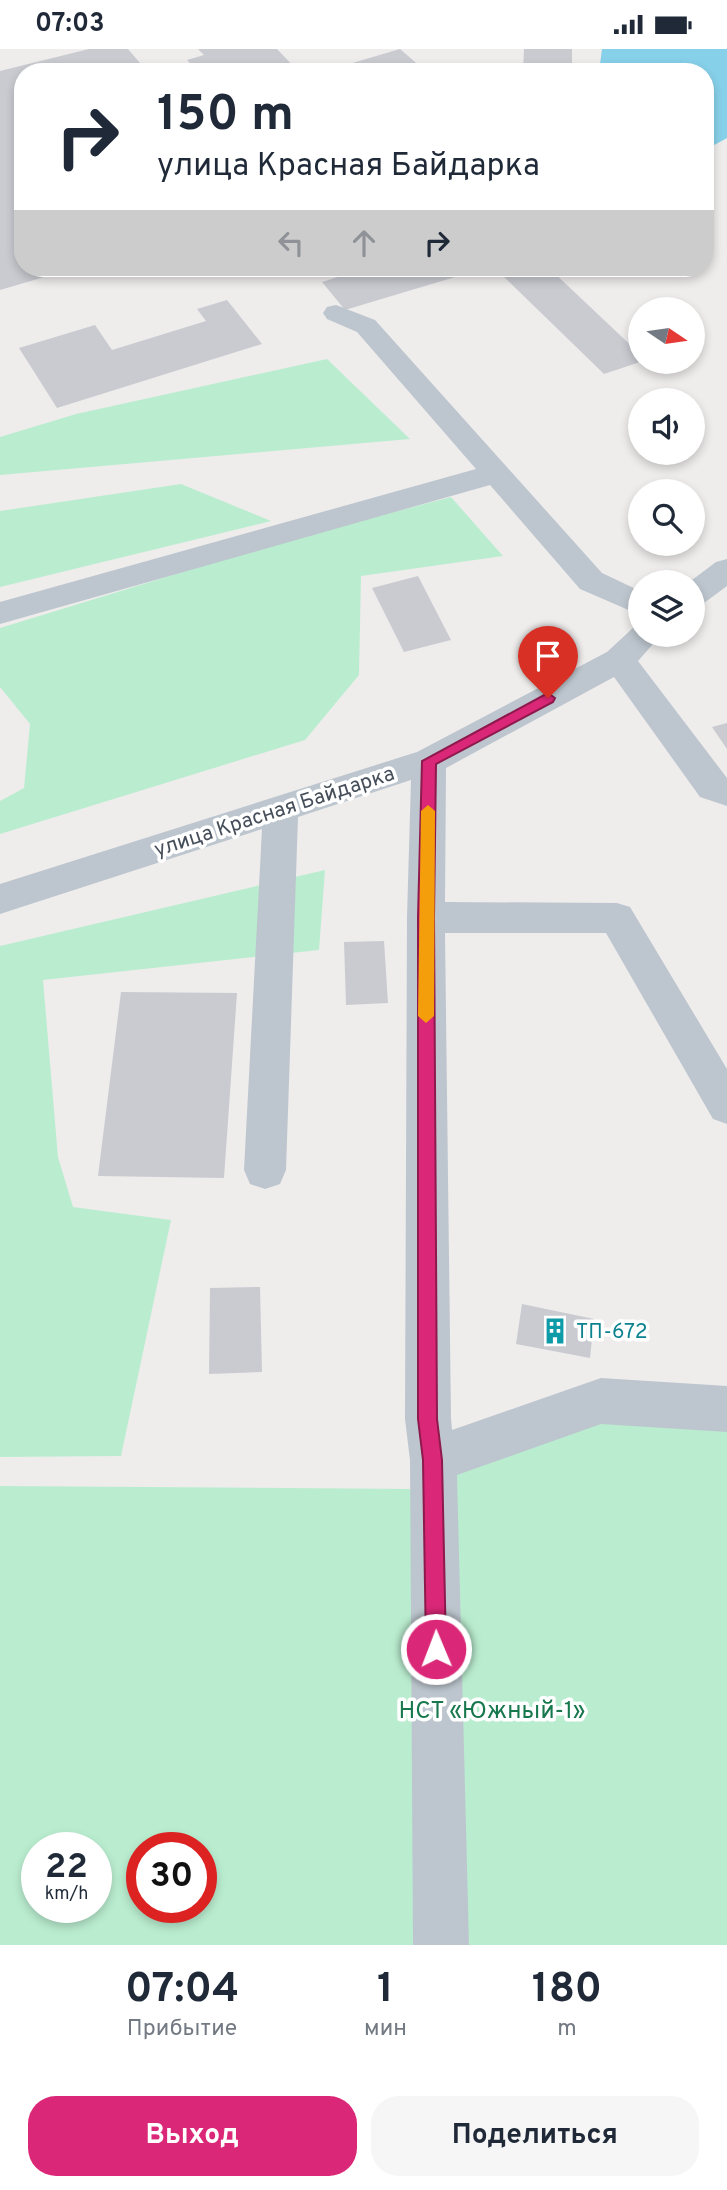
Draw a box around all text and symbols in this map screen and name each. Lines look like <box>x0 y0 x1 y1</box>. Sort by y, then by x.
text: 07:03 <box>35 8 105 41</box>
text: 150 m <box>157 86 294 148</box>
icon: right <box>42 91 133 182</box>
text: улица Красная Байдарка <box>157 147 540 187</box>
icon: left <box>272 224 310 262</box>
icon: ahead <box>345 224 383 262</box>
icon: right <box>418 224 456 262</box>
north arrow <box>628 297 705 375</box>
map controls <box>628 297 705 647</box>
button: sound <box>628 388 705 465</box>
button: search <box>628 479 705 556</box>
button: layers <box>628 570 705 647</box>
pin <box>518 626 578 698</box>
icon: arrive <box>529 637 567 675</box>
street label: улица Красная Байдарка <box>151 761 398 864</box>
building icon: ТП-672 <box>540 1316 570 1346</box>
place label: ТП-672 <box>576 1319 648 1346</box>
position arrow <box>399 1612 473 1686</box>
park label: НСТ «Южный-1» <box>399 1697 585 1727</box>
speed limit sign: 30 <box>126 1832 217 1923</box>
text: 22 <box>45 1846 88 1890</box>
text: km/h <box>45 1883 88 1906</box>
text: 07:04 <box>125 1964 239 2017</box>
text: 1 <box>377 1964 394 2017</box>
text: 180 <box>532 1964 602 2017</box>
text: Прибытие <box>127 2015 237 2044</box>
text: мин <box>364 2015 407 2044</box>
text: m <box>557 2015 577 2044</box>
button: Выход <box>28 2096 357 2176</box>
button: Поделиться <box>371 2096 699 2176</box>

